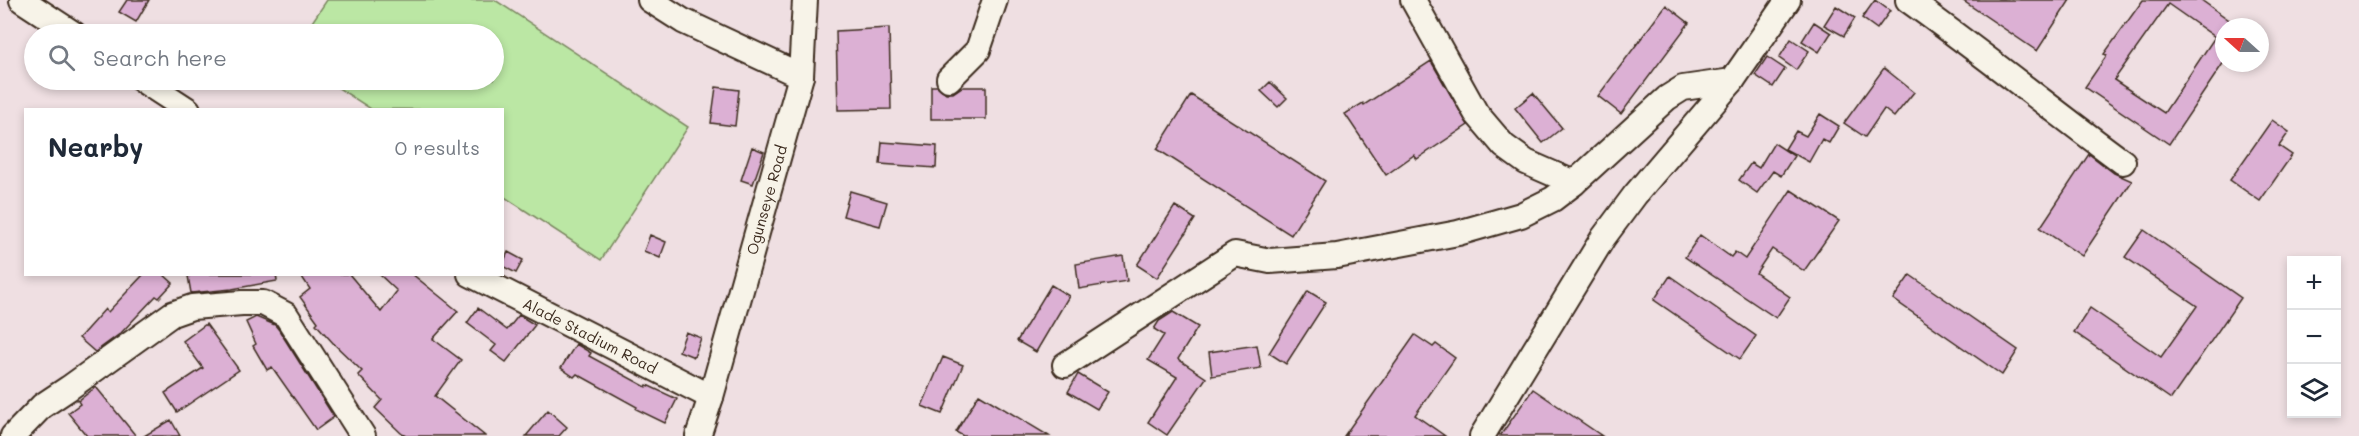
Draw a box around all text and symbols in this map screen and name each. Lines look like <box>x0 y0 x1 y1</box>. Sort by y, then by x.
north arrow <box>2215 18 2269 72</box>
search box <box>24 24 504 90</box>
icon: search <box>45 41 78 74</box>
text: Search here <box>93 43 227 72</box>
text: Nearby <box>48 130 143 164</box>
text: 0 results <box>395 134 480 160</box>
street label: Ogunseye Road <box>741 143 791 257</box>
map controls <box>2287 256 2341 418</box>
button: + <box>2287 256 2341 310</box>
street label: Alade Stadium Road <box>520 293 661 378</box>
button: − <box>2287 310 2341 364</box>
button: layers <box>2287 364 2341 418</box>

